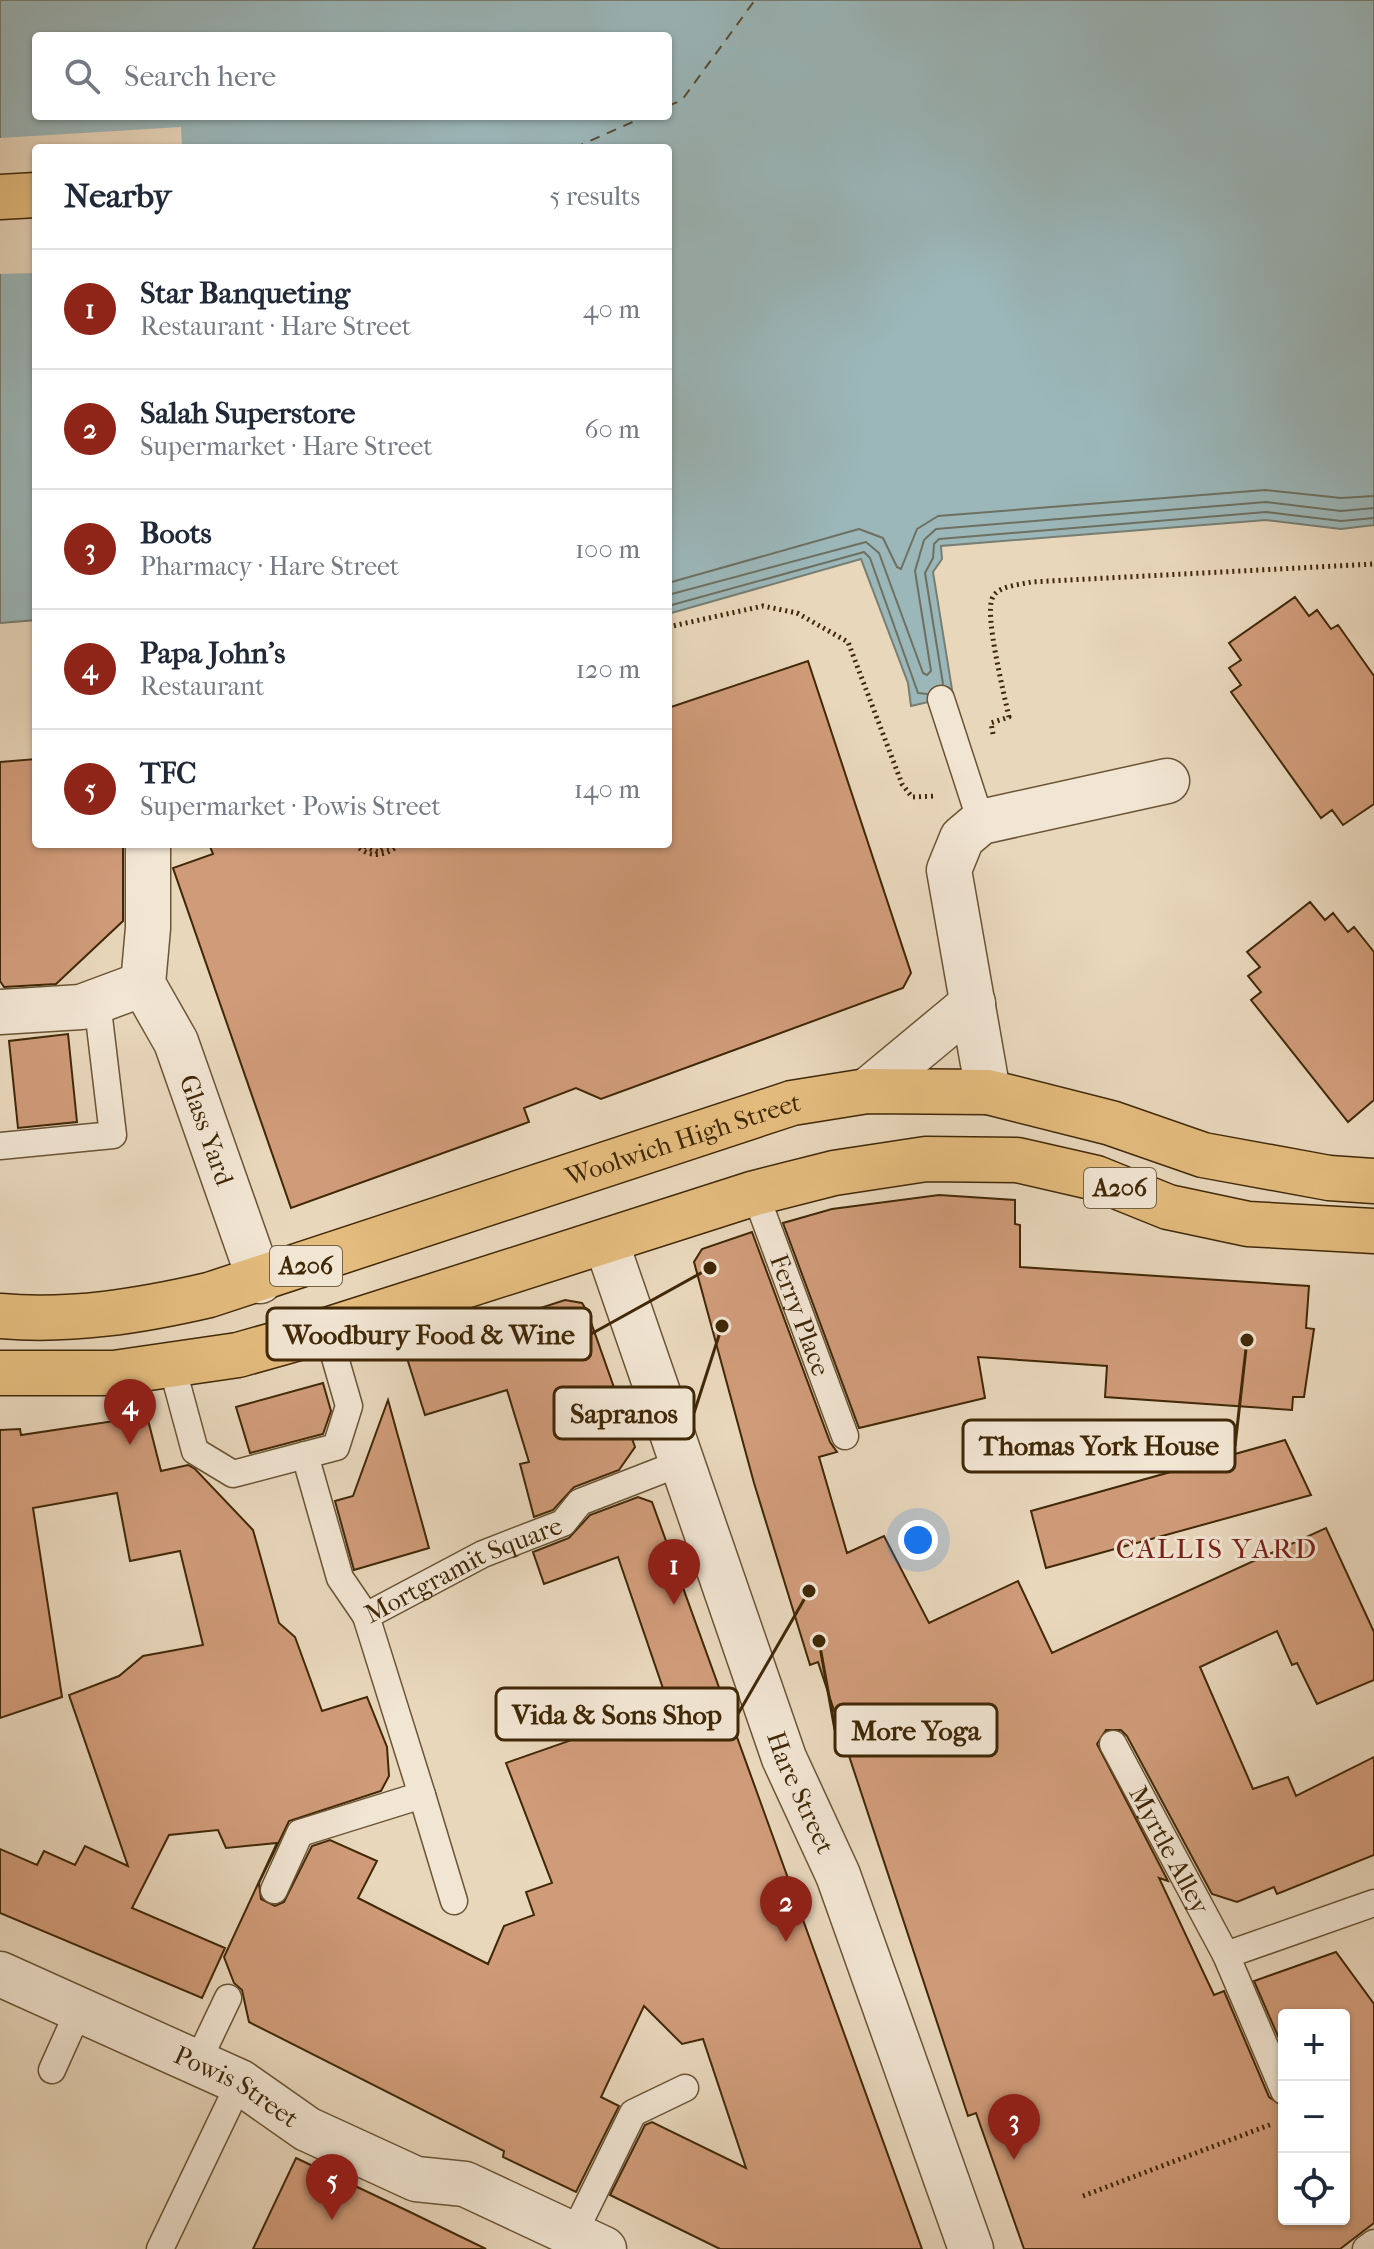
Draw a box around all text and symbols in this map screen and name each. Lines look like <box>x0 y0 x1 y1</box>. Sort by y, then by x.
search box <box>32 32 672 120</box>
icon: search <box>60 54 104 98</box>
text: Search here <box>124 59 276 94</box>
text: Nearby <box>64 176 171 216</box>
text: 5 results <box>549 181 640 212</box>
text: Star Banqueting <box>140 276 350 311</box>
text: 1 <box>85 294 95 325</box>
text: 40 m <box>583 294 640 325</box>
text: Restaurant · Hare Street <box>140 311 411 342</box>
text: Salah Superstore <box>140 396 355 431</box>
text: 2 <box>83 414 97 445</box>
text: 60 m <box>584 414 640 445</box>
text: Supermarket · Hare Street <box>140 431 433 462</box>
text: Boots <box>140 516 212 551</box>
text: 3 <box>85 534 95 565</box>
text: 100 m <box>575 534 640 565</box>
text: Pharmacy · Hare Street <box>140 551 399 582</box>
text: Papa John's <box>140 636 285 671</box>
text: 4 <box>82 654 98 685</box>
text: 120 m <box>576 654 640 685</box>
text: Restaurant <box>140 671 264 702</box>
text: TFC <box>140 756 197 791</box>
text: 5 <box>84 774 96 805</box>
text: 140 m <box>574 774 640 805</box>
text: Supermarket · Powis Street <box>140 791 441 822</box>
street label: Glass Yard <box>173 1070 241 1190</box>
street label: Woolwich High Street <box>560 1086 803 1192</box>
road number: A206 <box>1084 1168 1156 1208</box>
road number: A206 <box>270 1246 342 1286</box>
street label: Ferry Place <box>763 1250 837 1380</box>
callout: Woodbury Food & Wine <box>267 1308 591 1360</box>
text: Woodbury Food & Wine <box>282 1318 575 1351</box>
pin: 4 <box>104 1379 156 1445</box>
callout: Sapranos <box>554 1387 694 1439</box>
text: Sapranos <box>570 1397 678 1430</box>
callout: Thomas York House <box>963 1420 1235 1472</box>
text: Thomas York House <box>978 1429 1219 1462</box>
street label: Mortgramit Square <box>359 1509 566 1630</box>
your location <box>898 1520 938 1560</box>
district label: CALLIS YARD <box>1116 1532 1318 1565</box>
pin: 1 <box>648 1539 700 1605</box>
callout: Vida & Sons Shop <box>496 1688 738 1740</box>
text: Vida & Sons Shop <box>511 1698 722 1731</box>
callout: More Yoga <box>835 1704 997 1756</box>
text: More Yoga <box>851 1714 982 1747</box>
street label: Hare Street <box>760 1727 842 1859</box>
street label: Myrtle Alley <box>1123 1781 1217 1920</box>
pin: 2 <box>760 1876 812 1942</box>
map controls <box>1278 2009 1350 2225</box>
button: + <box>1278 2009 1350 2081</box>
street label: Powis Street <box>169 2039 305 2134</box>
button: − <box>1278 2081 1350 2153</box>
pin: 3 <box>988 2094 1040 2160</box>
button: locate <box>1278 2153 1350 2225</box>
pin: 5 <box>306 2154 358 2220</box>

